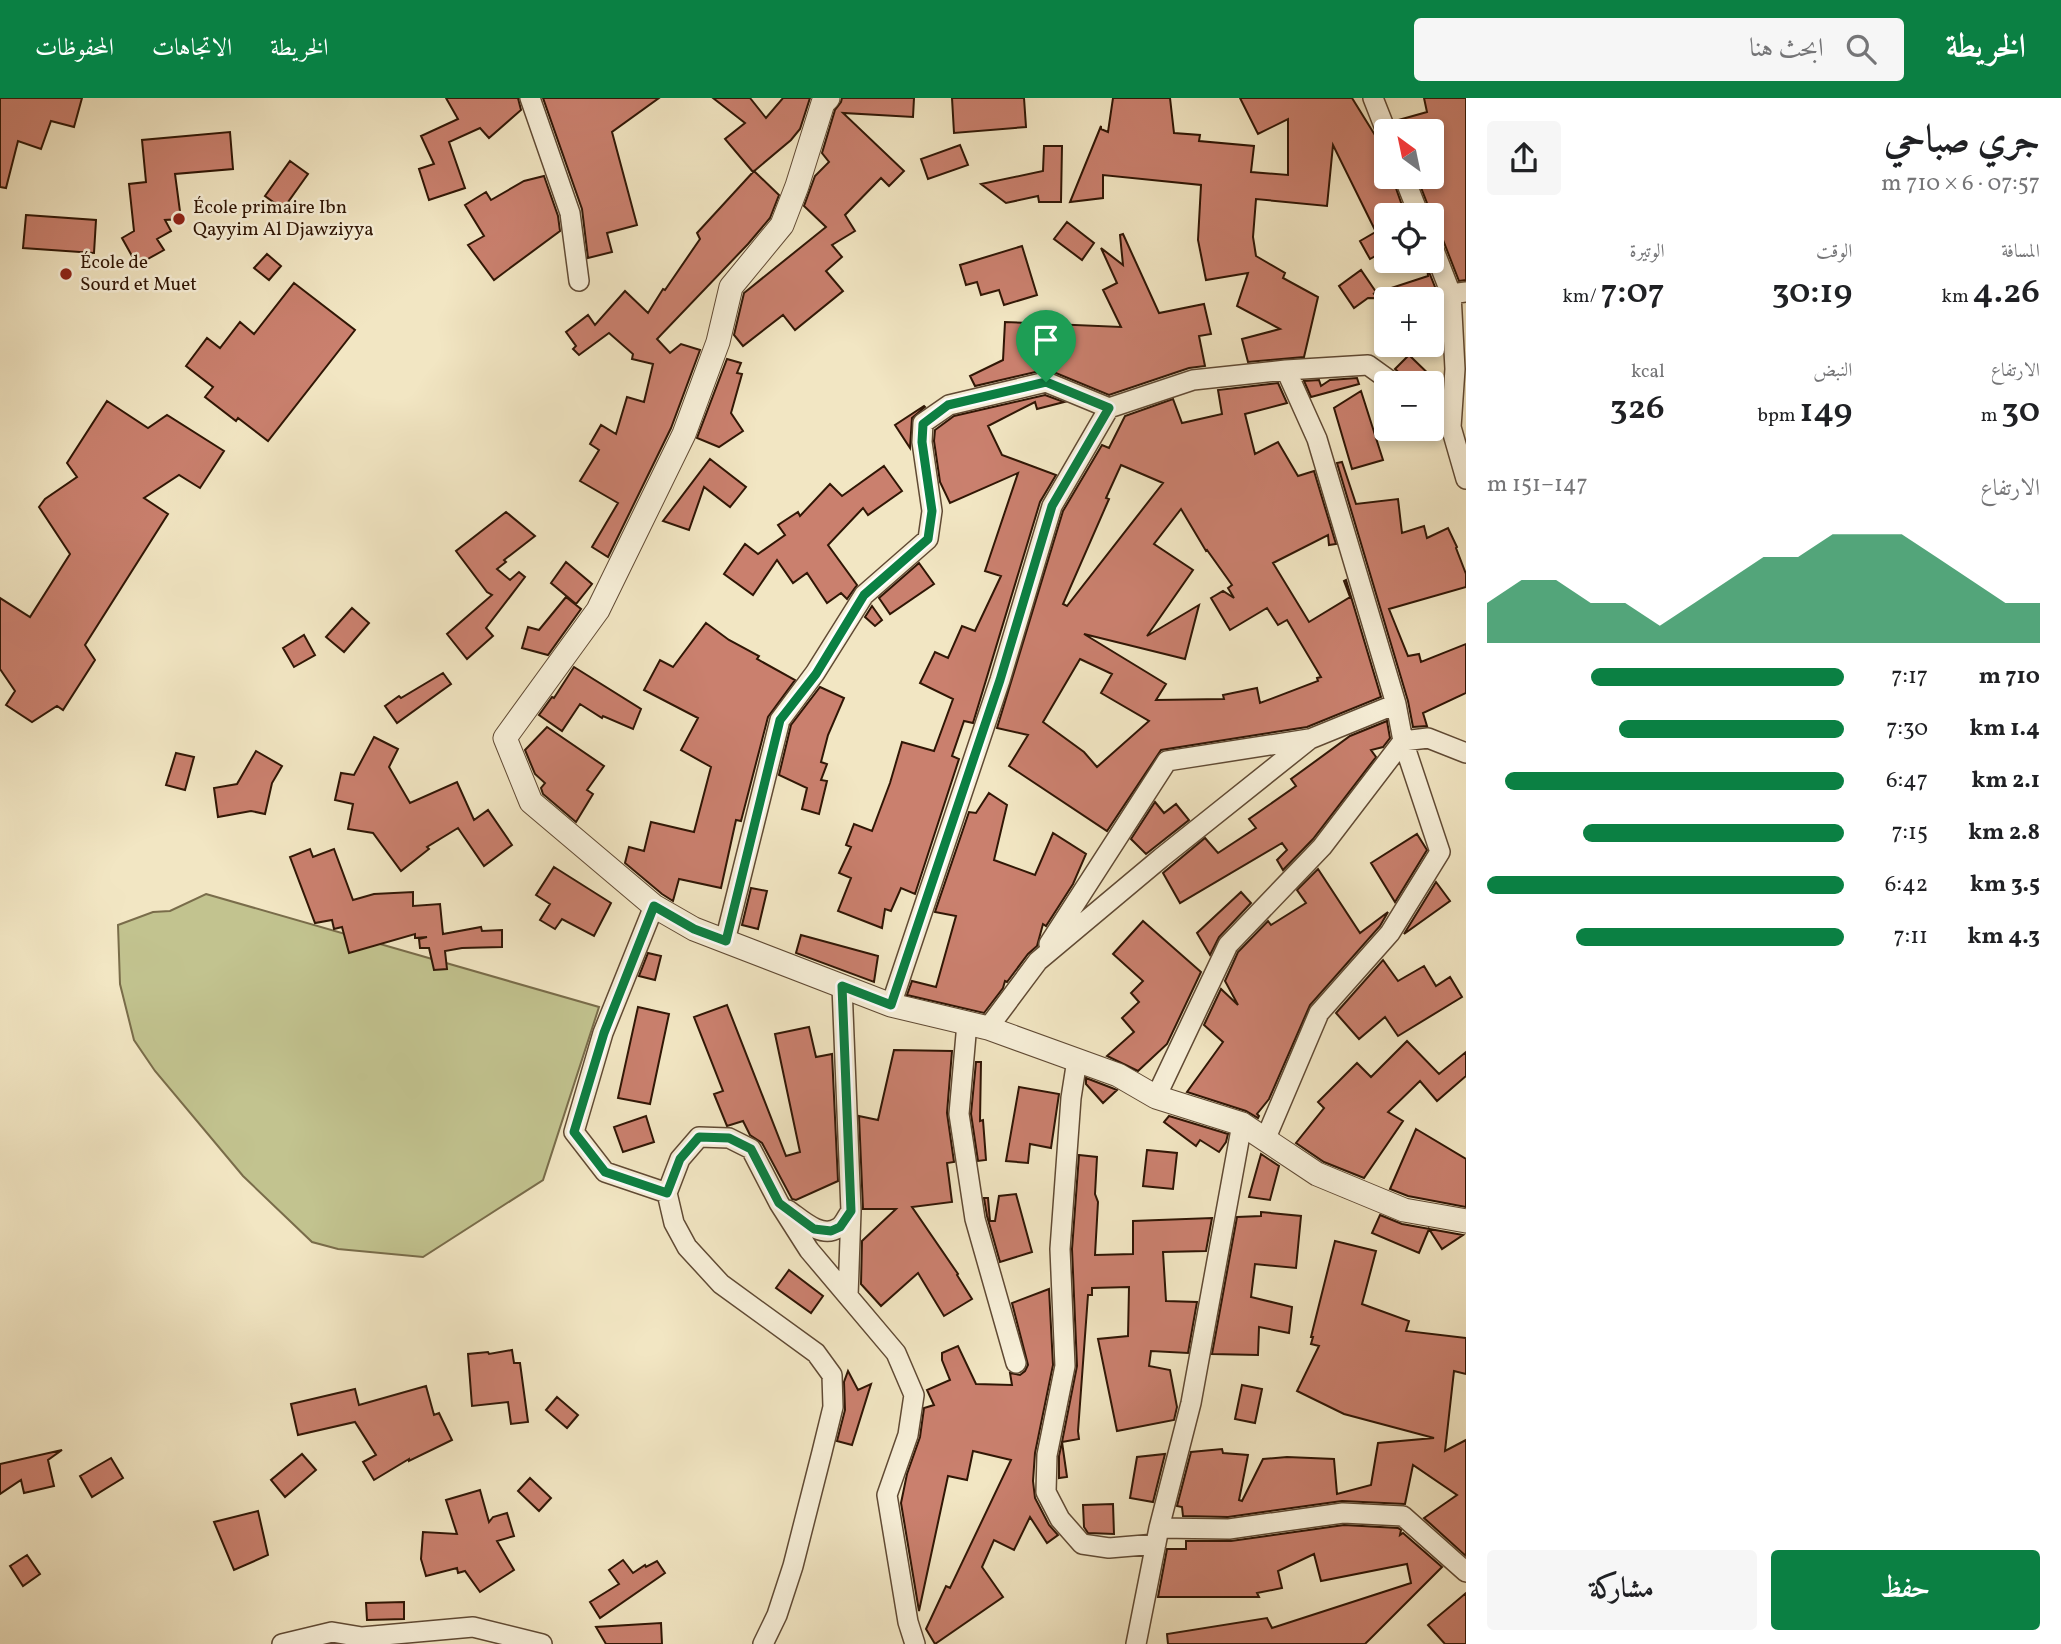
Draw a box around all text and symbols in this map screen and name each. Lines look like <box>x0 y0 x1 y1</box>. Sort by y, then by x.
search box <box>1414 18 1904 81</box>
text: الخريطة <box>1946 26 2026 72</box>
icon: search <box>1842 30 1880 68</box>
text: ابحث هنا <box>1749 31 1824 67</box>
text: المحفوظات <box>35 32 114 66</box>
text: الاتجاهات <box>152 32 232 66</box>
text: الخريطة <box>270 32 329 66</box>
text: جري صباحي <box>1884 115 2040 168</box>
north arrow <box>1374 119 1444 189</box>
map controls <box>1374 119 1444 441</box>
button: share <box>1487 121 1561 195</box>
text: 07:57 · 6 × 710 m <box>1881 168 2040 200</box>
place label: École primaire Ibn Qayyim Al Djawziyya <box>193 195 374 243</box>
button: locate <box>1374 203 1444 273</box>
marker: École primaire Ibn Qayyim Al Djawziyya <box>171 211 187 227</box>
text: الوتيرة <box>1630 239 1665 265</box>
text: الوقت <box>1816 239 1852 265</box>
text: المسافة <box>2001 239 2040 265</box>
place label: École de Sourd et Muet <box>80 250 197 298</box>
marker: École de Sourd et Muet <box>58 266 74 282</box>
text: 7:07 <box>1600 269 1665 317</box>
text: 30:19 <box>1772 269 1852 317</box>
text: 4.26 <box>1973 269 2040 317</box>
text: /km <box>1562 284 1600 310</box>
text: km <box>1942 284 1973 310</box>
button: + <box>1374 287 1444 357</box>
pin <box>1016 310 1076 382</box>
icon: arrive <box>1027 321 1065 359</box>
text: النبض <box>1813 358 1852 384</box>
text: الارتفاع <box>1991 358 2040 384</box>
text: kcal <box>1631 359 1665 385</box>
button: − <box>1374 371 1444 441</box>
text: 326 <box>1610 385 1665 433</box>
text: 149 <box>1799 388 1852 436</box>
text: 30 <box>2001 388 2040 436</box>
text: bpm <box>1757 403 1799 429</box>
text: m <box>1981 403 2001 429</box>
text: 147–151 m <box>1487 469 1588 501</box>
text: الارتفاع <box>1980 473 2040 505</box>
text: 7:17 <box>1891 661 1928 693</box>
text: 710 m <box>1979 661 2040 693</box>
text: 7:30 <box>1886 713 1928 745</box>
text: 1.4 km <box>1969 713 2040 745</box>
text: 6:47 <box>1886 765 1928 797</box>
text: 2.1 km <box>1971 765 2040 797</box>
text: 7:15 <box>1891 817 1928 849</box>
text: 2.8 km <box>1968 817 2040 849</box>
text: 6:42 <box>1885 869 1928 901</box>
text: 3.5 km <box>1970 869 2040 901</box>
text: 7:11 <box>1894 921 1928 953</box>
text: 4.3 km <box>1967 921 2040 953</box>
button: مشاركة <box>1487 1550 1757 1630</box>
button: حفظ <box>1771 1550 2040 1630</box>

